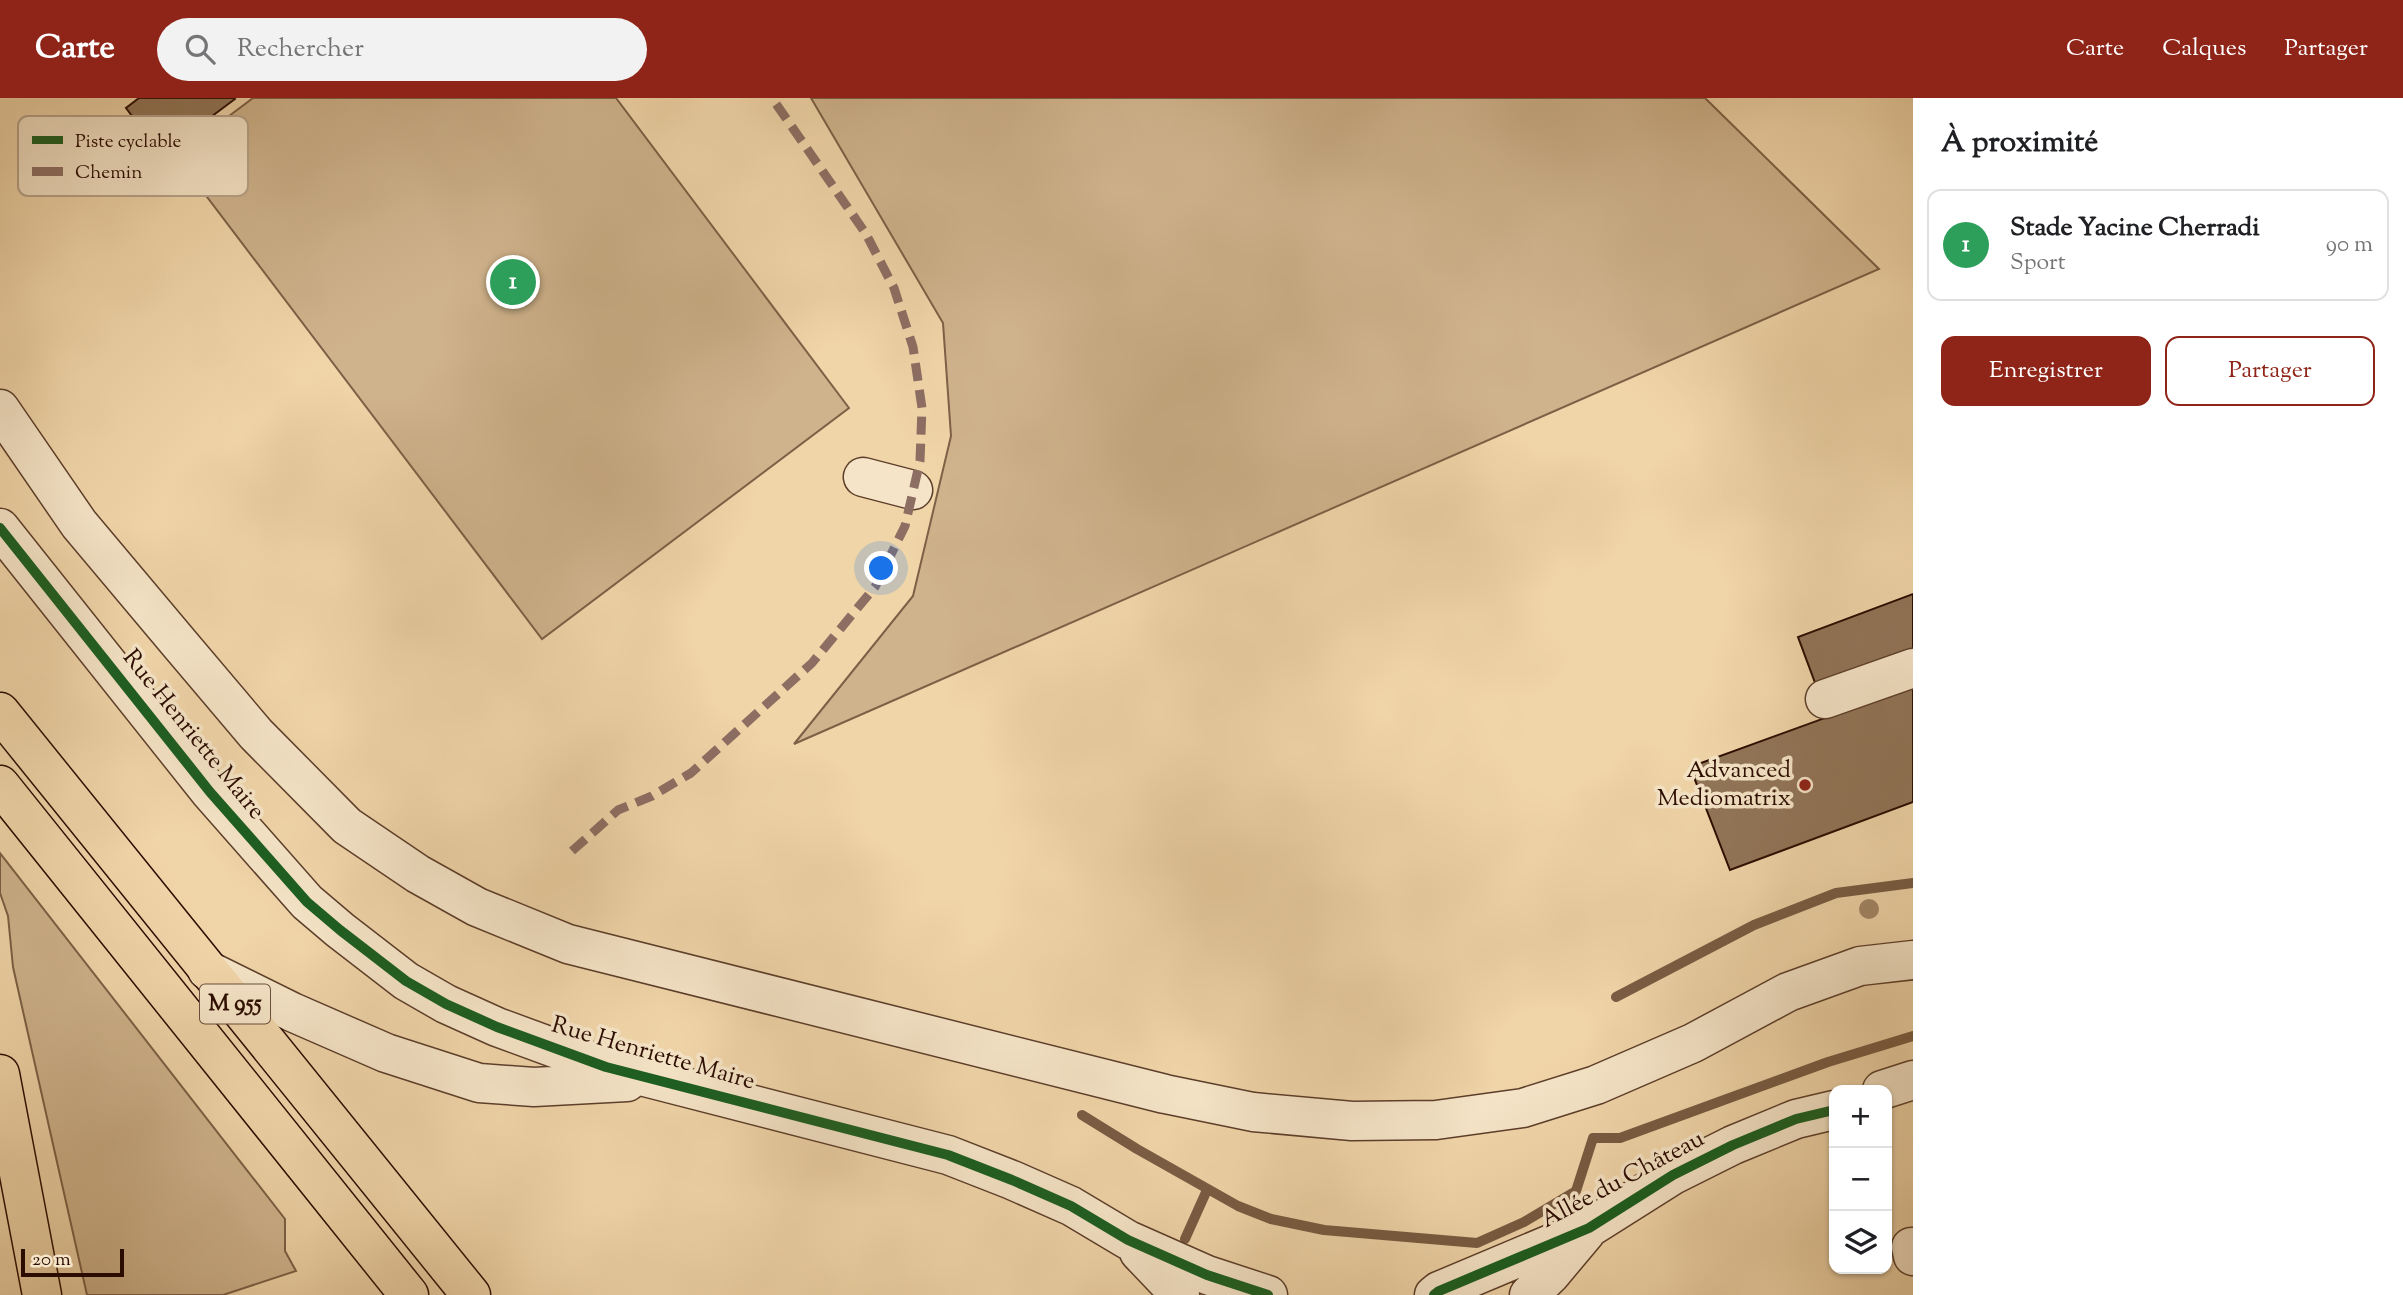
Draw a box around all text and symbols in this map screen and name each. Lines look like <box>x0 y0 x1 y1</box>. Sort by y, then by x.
search box <box>157 18 647 81</box>
text: Carte <box>35 25 115 73</box>
icon: search <box>181 30 219 68</box>
text: Rechercher <box>237 31 364 68</box>
text: Carte <box>2066 32 2124 66</box>
text: Calques <box>2162 32 2246 66</box>
text: Partager <box>2284 32 2368 66</box>
legend <box>18 116 248 196</box>
text: À proximité <box>1941 122 2098 165</box>
text: Piste cyclable <box>75 129 182 156</box>
text: Chemin <box>75 160 143 187</box>
text: Stade Yacine Cherradi <box>2010 210 2260 247</box>
text: 1 <box>1962 229 1970 262</box>
text: 90 m <box>2326 229 2373 262</box>
text: Sport <box>2010 247 2066 280</box>
pin: 1 <box>490 256 536 308</box>
button: Enregistrer <box>1941 336 2151 406</box>
button: Partager <box>2165 336 2375 406</box>
your location <box>864 551 898 585</box>
street label: Rue Henriette Maire <box>114 643 272 827</box>
place label: Advanced Mediomatrix <box>1657 754 1791 816</box>
marker: Advanced Mediomatrix <box>1797 777 1813 793</box>
road number: M 955 <box>200 984 270 1023</box>
street label: Rue Henriette Maire <box>547 1009 759 1099</box>
map controls <box>1829 1085 1892 1274</box>
button: + <box>1829 1085 1892 1148</box>
street label: Allée du Château <box>1535 1123 1711 1237</box>
button: − <box>1829 1148 1892 1211</box>
button: layers <box>1829 1211 1892 1274</box>
scale bar <box>21 1246 124 1278</box>
text: 20 m <box>32 1247 71 1274</box>

